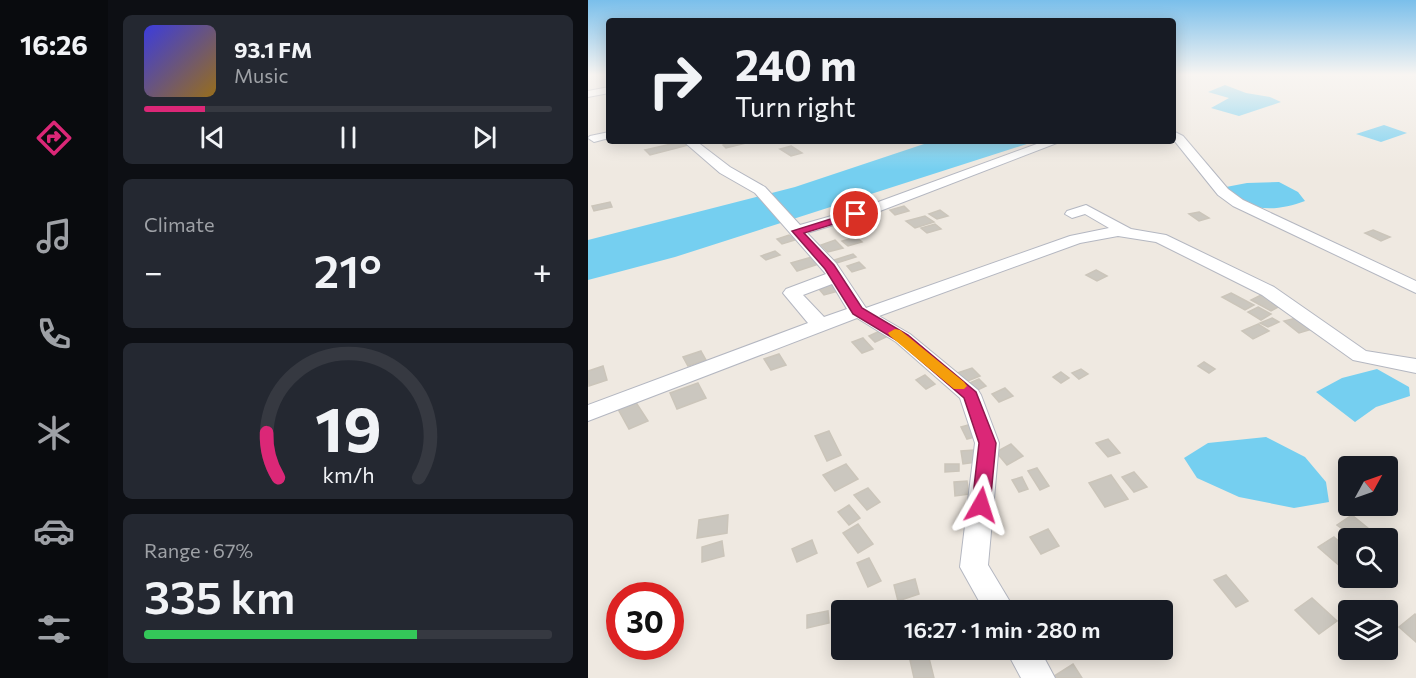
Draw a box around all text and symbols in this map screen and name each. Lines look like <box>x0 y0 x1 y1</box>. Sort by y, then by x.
text: 16:26 <box>20 28 88 61</box>
text: 93.1 FM <box>234 36 312 63</box>
text: 240 m <box>735 38 857 90</box>
icon: right <box>636 42 714 120</box>
text: Music <box>234 63 288 87</box>
text: Turn right <box>735 90 855 123</box>
icon: directions <box>33 117 75 159</box>
icon: previous <box>196 121 229 154</box>
icon: pause <box>332 121 365 154</box>
icon: next <box>468 121 501 154</box>
pin <box>830 188 881 239</box>
icon: arrive <box>839 197 872 230</box>
text: Climate <box>144 212 214 236</box>
icon: music <box>33 215 75 257</box>
text: 21° <box>314 242 382 297</box>
text: − <box>144 250 163 291</box>
text: + <box>533 250 552 291</box>
icon: phone <box>33 313 75 355</box>
text: 19 <box>315 389 381 465</box>
icon: climate <box>33 412 75 454</box>
north arrow <box>1338 456 1398 516</box>
map controls <box>1338 456 1398 660</box>
text: km/h <box>322 461 374 487</box>
position arrow <box>949 473 1013 537</box>
icon: car <box>33 510 75 552</box>
button: search <box>1338 528 1398 588</box>
text: Range · 67% <box>144 538 253 562</box>
text: 335 km <box>144 568 295 623</box>
speed limit sign: 30 <box>606 582 684 660</box>
button: layers <box>1338 600 1398 660</box>
icon: filters <box>33 608 75 650</box>
text: 16:27 · 1 min · 280 m <box>904 616 1100 643</box>

